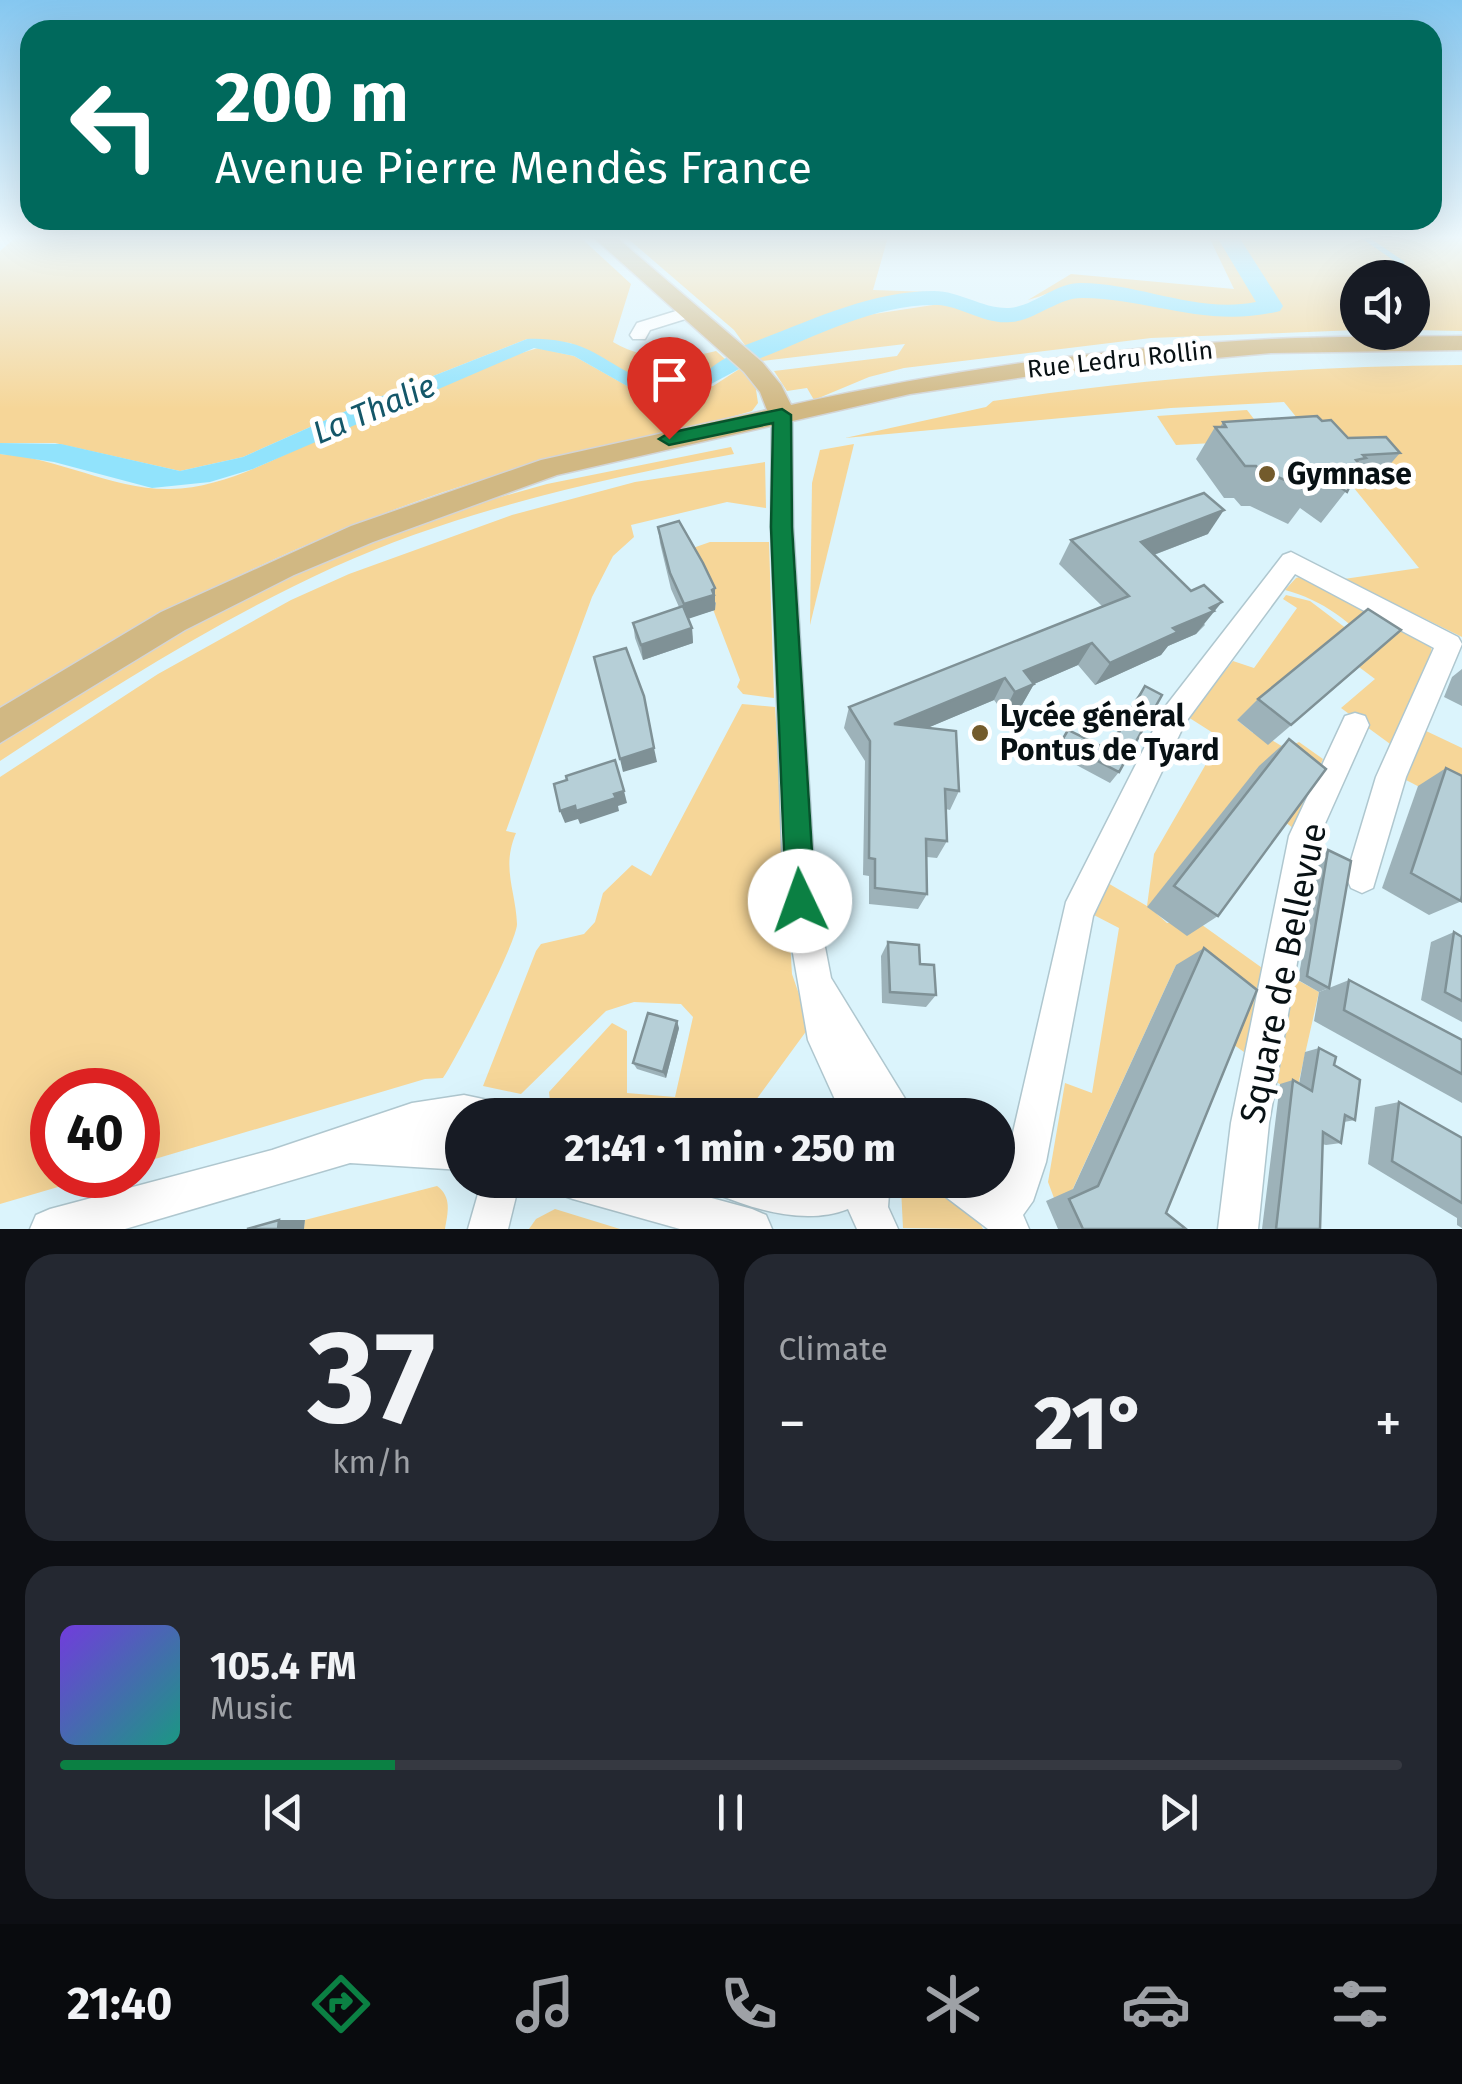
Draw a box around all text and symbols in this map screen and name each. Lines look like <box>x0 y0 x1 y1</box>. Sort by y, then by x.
text: 200 m <box>215 56 409 140</box>
icon: left <box>50 60 180 190</box>
text: Avenue Pierre Mendès France <box>215 141 812 195</box>
map controls <box>1340 260 1430 350</box>
button: sound <box>1340 260 1430 350</box>
street label: Rue Ledru Rollin <box>1026 335 1214 385</box>
pin <box>627 337 712 440</box>
icon: arrive <box>642 352 697 407</box>
water label: La Thalie <box>307 366 441 452</box>
place label: Gymnase <box>1287 456 1412 492</box>
marker: Gymnase <box>1256 463 1278 485</box>
place label: Lycée général Pontus de Tyard <box>1000 698 1219 768</box>
marker: Lycée général Pontus de Tyard <box>969 722 991 744</box>
street label: Square de Bellevue <box>1231 819 1335 1127</box>
position arrow <box>748 849 852 953</box>
speed limit sign: 40 <box>30 1068 160 1198</box>
text: 21:41 · 1 min · 250 m <box>565 1125 895 1171</box>
text: 37 <box>308 1300 436 1456</box>
text: Climate <box>779 1330 888 1368</box>
text: 21° <box>1034 1379 1146 1469</box>
text: − <box>779 1391 806 1457</box>
text: + <box>1375 1391 1402 1457</box>
text: km/h <box>332 1443 411 1481</box>
text: 105.4 FM <box>210 1643 356 1689</box>
text: Music <box>210 1689 293 1727</box>
icon: previous <box>256 1785 311 1840</box>
icon: pause <box>703 1785 758 1840</box>
icon: next <box>1151 1785 1206 1840</box>
icon: directions <box>306 1969 376 2039</box>
icon: music <box>510 1969 580 2039</box>
icon: phone <box>714 1969 784 2039</box>
icon: climate <box>918 1969 988 2039</box>
icon: car <box>1121 1969 1191 2039</box>
icon: filters <box>1325 1969 1395 2039</box>
text: 21:40 <box>67 1977 172 2031</box>

